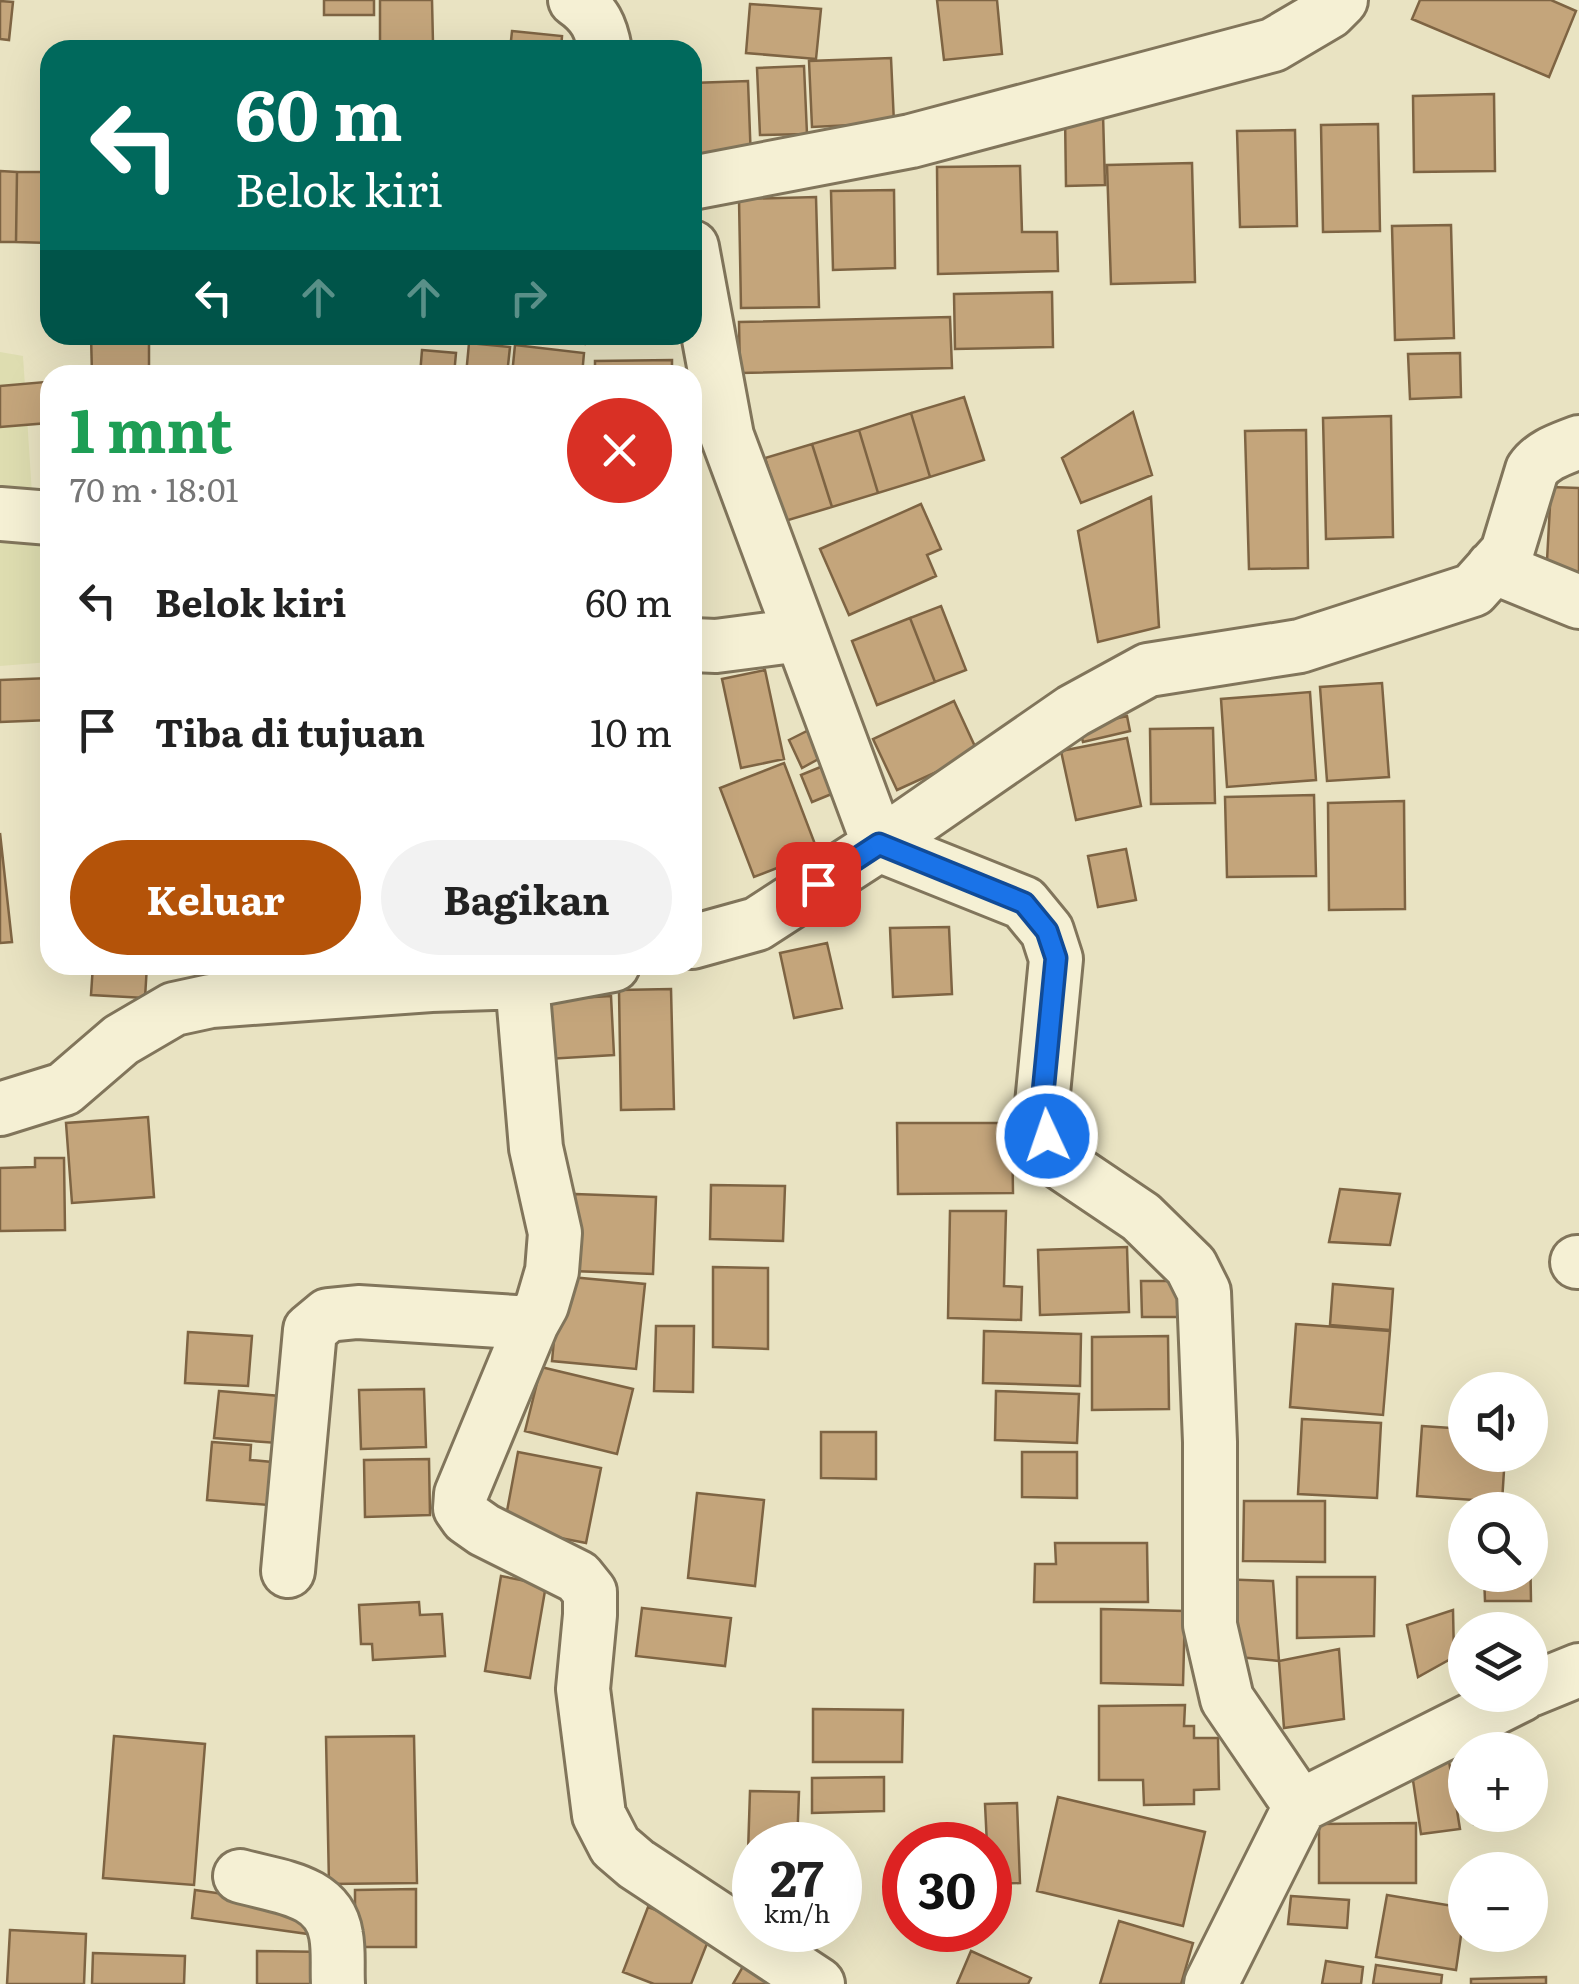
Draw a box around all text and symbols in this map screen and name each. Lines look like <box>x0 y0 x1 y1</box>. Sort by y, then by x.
text: 60 m <box>235 59 403 163</box>
icon: left <box>70 80 200 210</box>
text: Belok kiri <box>235 154 443 221</box>
icon: left <box>186 270 241 325</box>
icon: ahead <box>291 270 346 325</box>
icon: ahead <box>396 270 451 325</box>
icon: right <box>501 270 556 325</box>
text: 1 mnt <box>70 382 233 471</box>
button: close <box>567 398 672 503</box>
text: 70 m · 18:01 <box>70 464 238 512</box>
text: Belok kiri <box>155 572 346 629</box>
text: 60 m <box>585 572 672 629</box>
icon: left <box>70 573 125 628</box>
text: Tiba di tujuan <box>155 702 425 759</box>
text: 10 m <box>590 702 672 759</box>
icon: arrive <box>70 703 125 758</box>
button: Keluar <box>70 840 361 955</box>
button: Bagikan <box>381 840 672 955</box>
pin <box>776 842 861 927</box>
icon: arrive <box>791 857 846 912</box>
position arrow <box>995 1084 1099 1188</box>
map controls <box>1448 1372 1548 1952</box>
button: sound <box>1448 1372 1548 1472</box>
button: search <box>1448 1492 1548 1592</box>
button: layers <box>1448 1612 1548 1712</box>
button: + <box>1448 1732 1548 1832</box>
speed limit sign: 30 <box>882 1822 1012 1952</box>
text: 27 <box>770 1838 824 1912</box>
button: − <box>1448 1852 1548 1952</box>
text: km/h <box>764 1894 830 1931</box>

